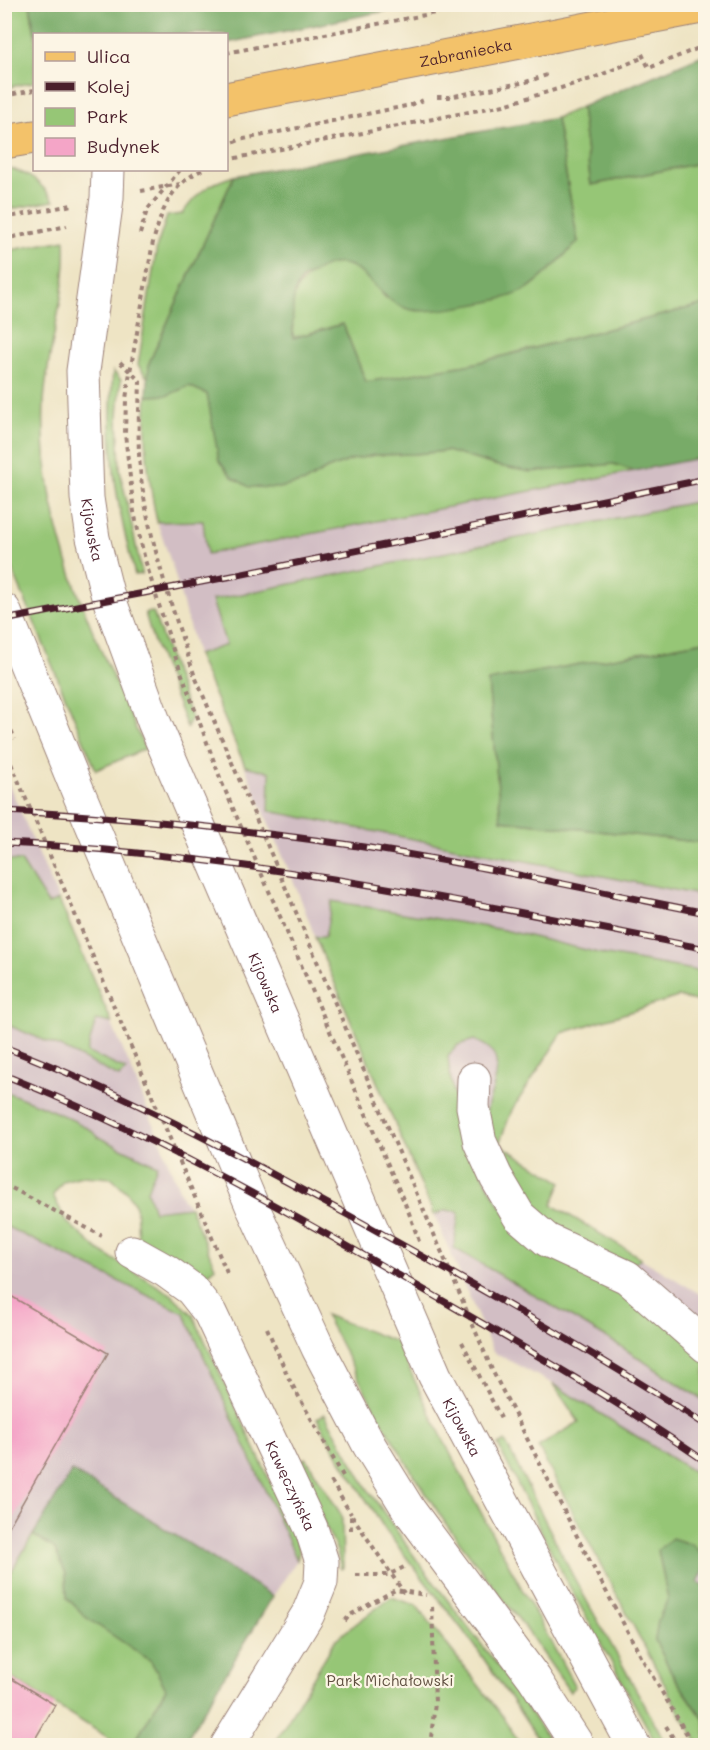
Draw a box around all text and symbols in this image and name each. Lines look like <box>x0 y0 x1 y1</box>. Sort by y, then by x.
legend <box>33 33 228 171</box>
street label: Zabraniecka <box>417 34 514 71</box>
text: Ulica <box>87 44 131 68</box>
text: Kolej <box>87 74 130 98</box>
text: Park <box>87 104 128 128</box>
text: Budynek <box>87 134 160 158</box>
street label: Kijowska <box>77 497 109 564</box>
street label: Kijowska <box>244 949 288 1016</box>
street label: Kijowska <box>439 1394 486 1460</box>
street label: Kawęczyńska <box>261 1437 321 1534</box>
park label: Park Michałowski <box>326 1670 454 1690</box>

